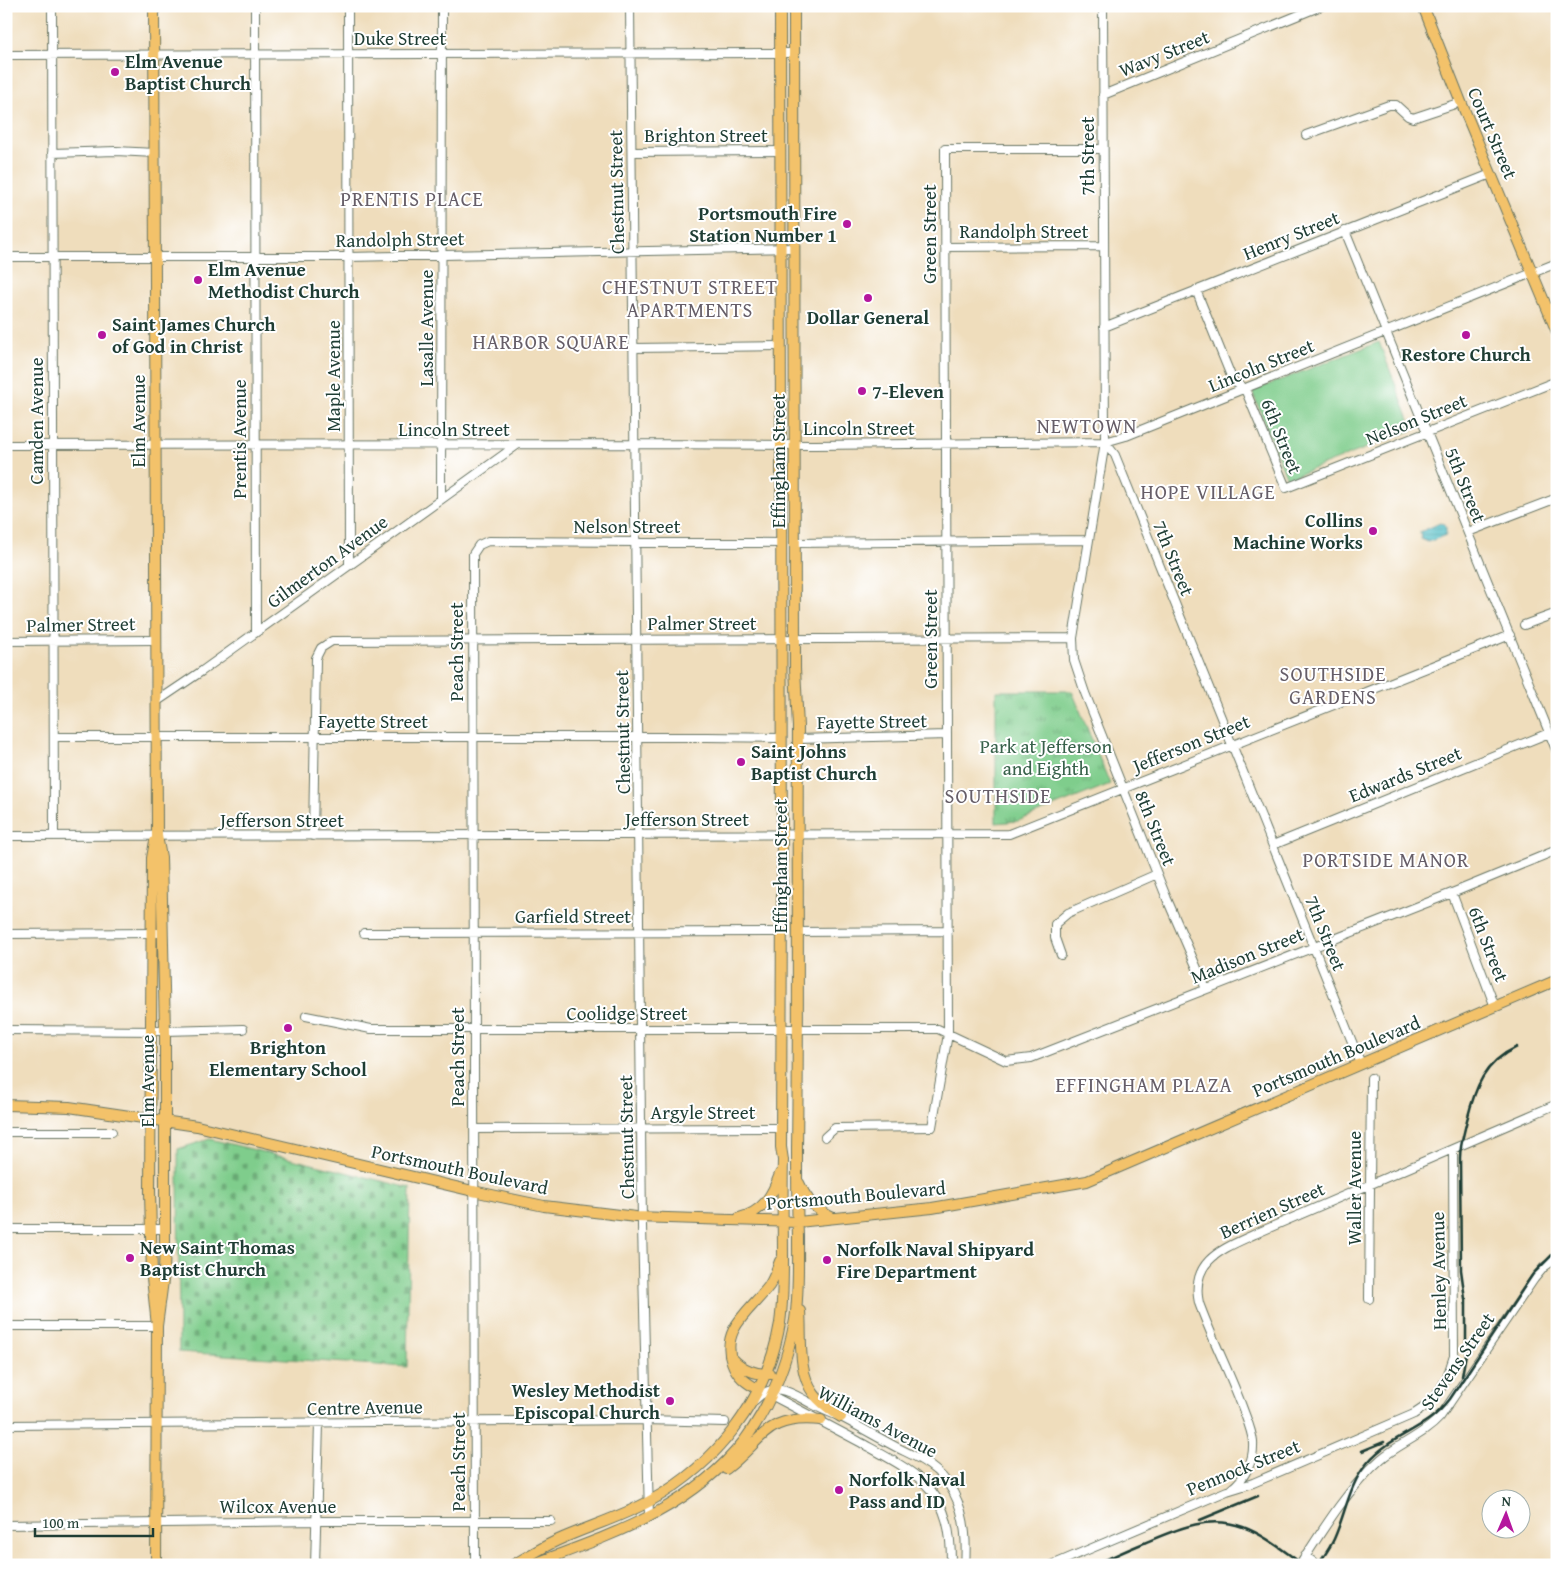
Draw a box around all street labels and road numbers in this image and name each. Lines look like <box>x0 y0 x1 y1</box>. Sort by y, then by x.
street label: Wavy Street <box>1115 22 1214 84</box>
street label: Duke Street <box>354 24 446 52</box>
street label: Court Street <box>1461 83 1525 183</box>
street label: 7th Street <box>1073 116 1101 195</box>
street label: Brighton Street <box>644 121 768 149</box>
street label: Chestnut Street <box>601 129 631 254</box>
street label: Green Street <box>915 184 943 284</box>
street label: Henry Street <box>1239 203 1344 267</box>
street label: Randolph Street <box>960 217 1089 245</box>
street label: Randolph Street <box>335 224 465 254</box>
street label: Lasalle Avenue <box>412 269 440 386</box>
street label: Maple Avenue <box>319 320 347 432</box>
street label: Lincoln Street <box>1204 331 1318 399</box>
street label: Camden Avenue <box>22 357 50 485</box>
street label: Elm Avenue <box>124 374 152 468</box>
street label: Prentis Avenue <box>225 379 253 499</box>
street label: Nelson Street <box>1361 386 1471 452</box>
street label: Effingham Street <box>764 393 792 528</box>
street label: 6th Street <box>1254 394 1310 478</box>
street label: Lincoln Street <box>803 414 915 442</box>
street label: Lincoln Street <box>398 415 510 443</box>
street label: 5th Street <box>1438 443 1494 527</box>
street label: Gilmerton Avenue <box>261 507 393 615</box>
street label: Nelson Street <box>574 512 681 540</box>
street label: 7th Street <box>1146 516 1202 600</box>
street label: Green Street <box>916 589 944 689</box>
street label: Peach Street <box>442 602 470 702</box>
street label: Palmer Street <box>26 609 136 639</box>
street label: Palmer Street <box>647 609 757 637</box>
street label: Chestnut Street <box>607 669 637 794</box>
street label: Fayette Street <box>817 706 928 736</box>
street label: Fayette Street <box>318 707 428 735</box>
street label: Jefferson Street <box>1126 707 1254 780</box>
street label: Edwards Street <box>1344 739 1466 809</box>
street label: 8th Street <box>1128 786 1184 870</box>
street label: Effingham Street <box>766 798 794 933</box>
street label: Jefferson Street <box>623 805 749 833</box>
street label: Jefferson Street <box>218 806 344 834</box>
street label: 7th Street <box>1298 891 1354 975</box>
street label: Garfield Street <box>515 902 631 930</box>
street label: 6th Street <box>1462 902 1516 986</box>
street label: Madison Street <box>1186 919 1308 990</box>
street label: Coolidge Street <box>566 999 688 1027</box>
street label: Peach Street <box>443 1007 471 1107</box>
street label: Portsmouth Boulevard <box>1248 1008 1425 1104</box>
street label: Elm Avenue <box>133 1034 161 1128</box>
street label: Chestnut Street <box>611 1074 641 1199</box>
street label: Argyle Street <box>651 1098 756 1126</box>
street label: Waller Avenue <box>1340 1131 1368 1245</box>
street label: Portsmouth Boulevard <box>369 1137 552 1202</box>
street label: Portsmouth Boulevard <box>765 1173 948 1217</box>
street label: Berrien Street <box>1215 1174 1329 1246</box>
street label: Henley Avenue <box>1423 1211 1453 1330</box>
street label: Stevens Street <box>1413 1306 1501 1415</box>
street label: Williams Avenue <box>813 1378 943 1464</box>
street label: Centre Avenue <box>307 1392 423 1422</box>
street label: Peach Street <box>444 1412 472 1512</box>
street label: Pennock Street <box>1182 1431 1304 1502</box>
street label: Wilcox Avenue <box>220 1492 336 1520</box>

